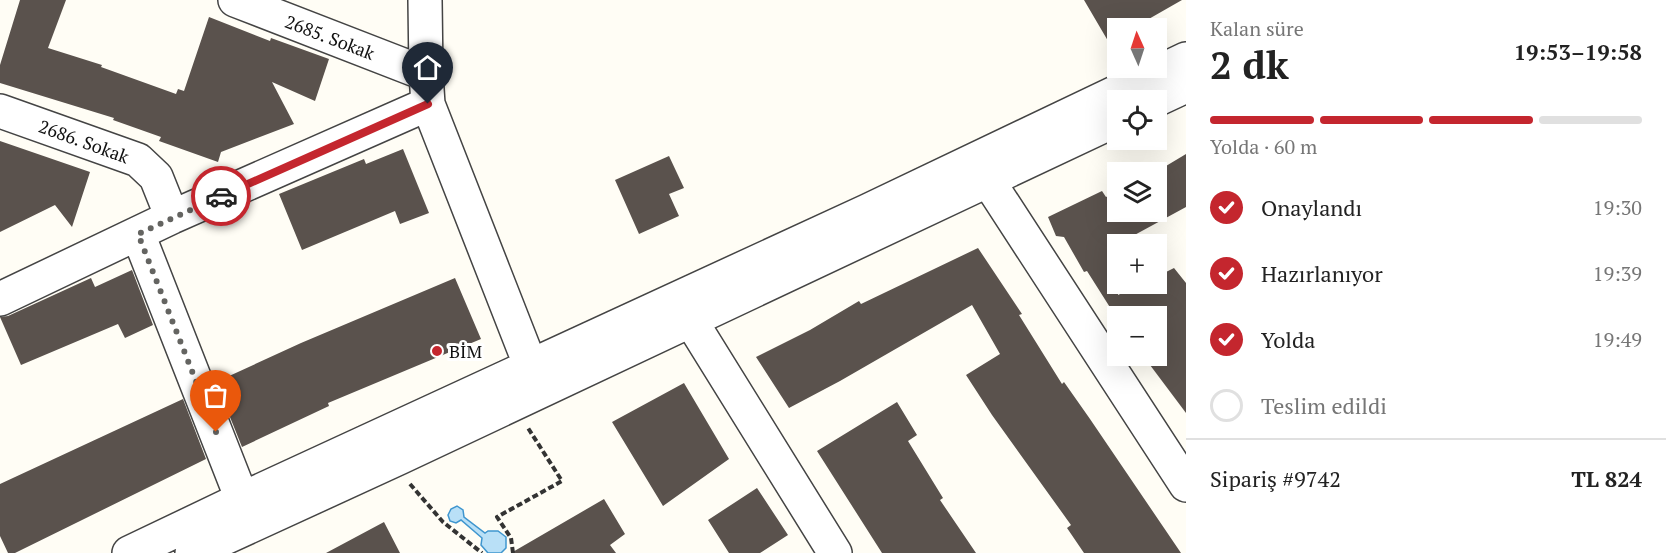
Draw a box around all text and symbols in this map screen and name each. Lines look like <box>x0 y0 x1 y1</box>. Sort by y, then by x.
street label: 2685. Sokak <box>282 9 379 65</box>
text: Kalan süre <box>1210 15 1304 42</box>
north arrow <box>1107 18 1167 78</box>
map controls <box>1107 18 1167 366</box>
text: 19:53–19:58 <box>1514 37 1642 66</box>
text: 2 dk <box>1210 38 1289 90</box>
pin <box>402 42 453 104</box>
icon: home <box>411 51 444 84</box>
button: locate <box>1107 90 1167 150</box>
street label: 2686. Sokak <box>36 114 133 169</box>
text: Yolda · 60 m <box>1210 133 1317 160</box>
button: layers <box>1107 162 1167 222</box>
courier <box>191 166 251 226</box>
icon: car <box>205 180 238 213</box>
icon: check <box>1210 191 1243 224</box>
text: Onaylandı <box>1261 193 1362 222</box>
text: 19:30 <box>1593 194 1642 221</box>
button: + <box>1107 234 1167 294</box>
icon: check <box>1210 257 1243 290</box>
text: Hazırlanıyor <box>1261 259 1383 288</box>
text: 19:39 <box>1593 260 1642 287</box>
button: − <box>1107 306 1167 366</box>
icon: check <box>1210 323 1243 356</box>
text: Yolda <box>1261 325 1315 354</box>
text: 19:49 <box>1593 326 1642 353</box>
place label: BİM <box>449 339 482 363</box>
marker: BİM <box>430 344 444 358</box>
pin <box>190 370 241 432</box>
icon: bag <box>199 379 232 412</box>
text: Teslim edildi <box>1261 391 1387 420</box>
text: Sipariş #9742 <box>1210 464 1341 493</box>
text: TL 824 <box>1571 464 1642 493</box>

